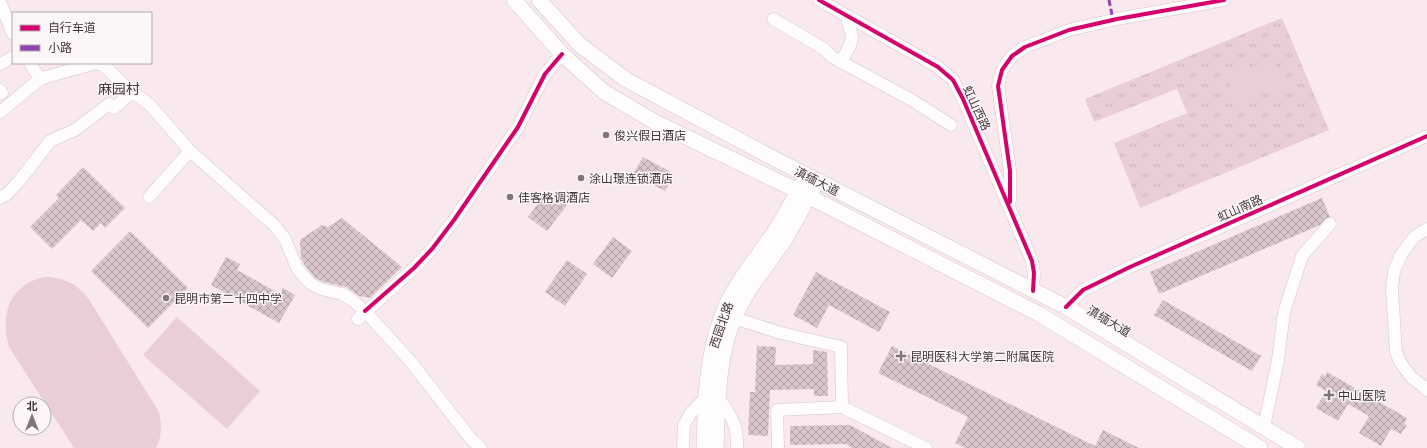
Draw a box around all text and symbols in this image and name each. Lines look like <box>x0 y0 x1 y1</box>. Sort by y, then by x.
legend <box>12 12 152 64</box>
text: 自行车道 <box>48 20 96 35</box>
text: 小路 <box>48 40 72 55</box>
district label: 麻园村 <box>98 80 140 98</box>
street label: 虹山西路 <box>960 83 994 133</box>
place label: 俊兴假日酒店 <box>614 128 686 143</box>
marker: 俊兴假日酒店 <box>601 130 611 140</box>
street label: 滇缅大道 <box>792 163 842 199</box>
place label: 涂山璟连锁酒店 <box>589 171 673 186</box>
marker: 涂山璟连锁酒店 <box>576 173 586 183</box>
place label: 佳客格调酒店 <box>518 190 590 205</box>
street label: 虹山南路 <box>1215 191 1265 225</box>
marker: 佳客格调酒店 <box>505 192 515 202</box>
place label: 昆明市第二十四中学 <box>174 291 282 306</box>
marker: 昆明市第二十四中学 <box>161 293 171 303</box>
street label: 西园北路 <box>706 300 736 350</box>
street label: 滇缅大道 <box>1085 302 1133 340</box>
place label: 昆明医科大学第二附属医院 <box>910 349 1054 364</box>
marker: 昆明医科大学第二附属医院 <box>895 350 907 362</box>
place label: 中山医院 <box>1338 388 1386 403</box>
marker: 中山医院 <box>1323 389 1335 401</box>
north arrow <box>12 396 52 436</box>
text: 北 <box>27 399 38 413</box>

